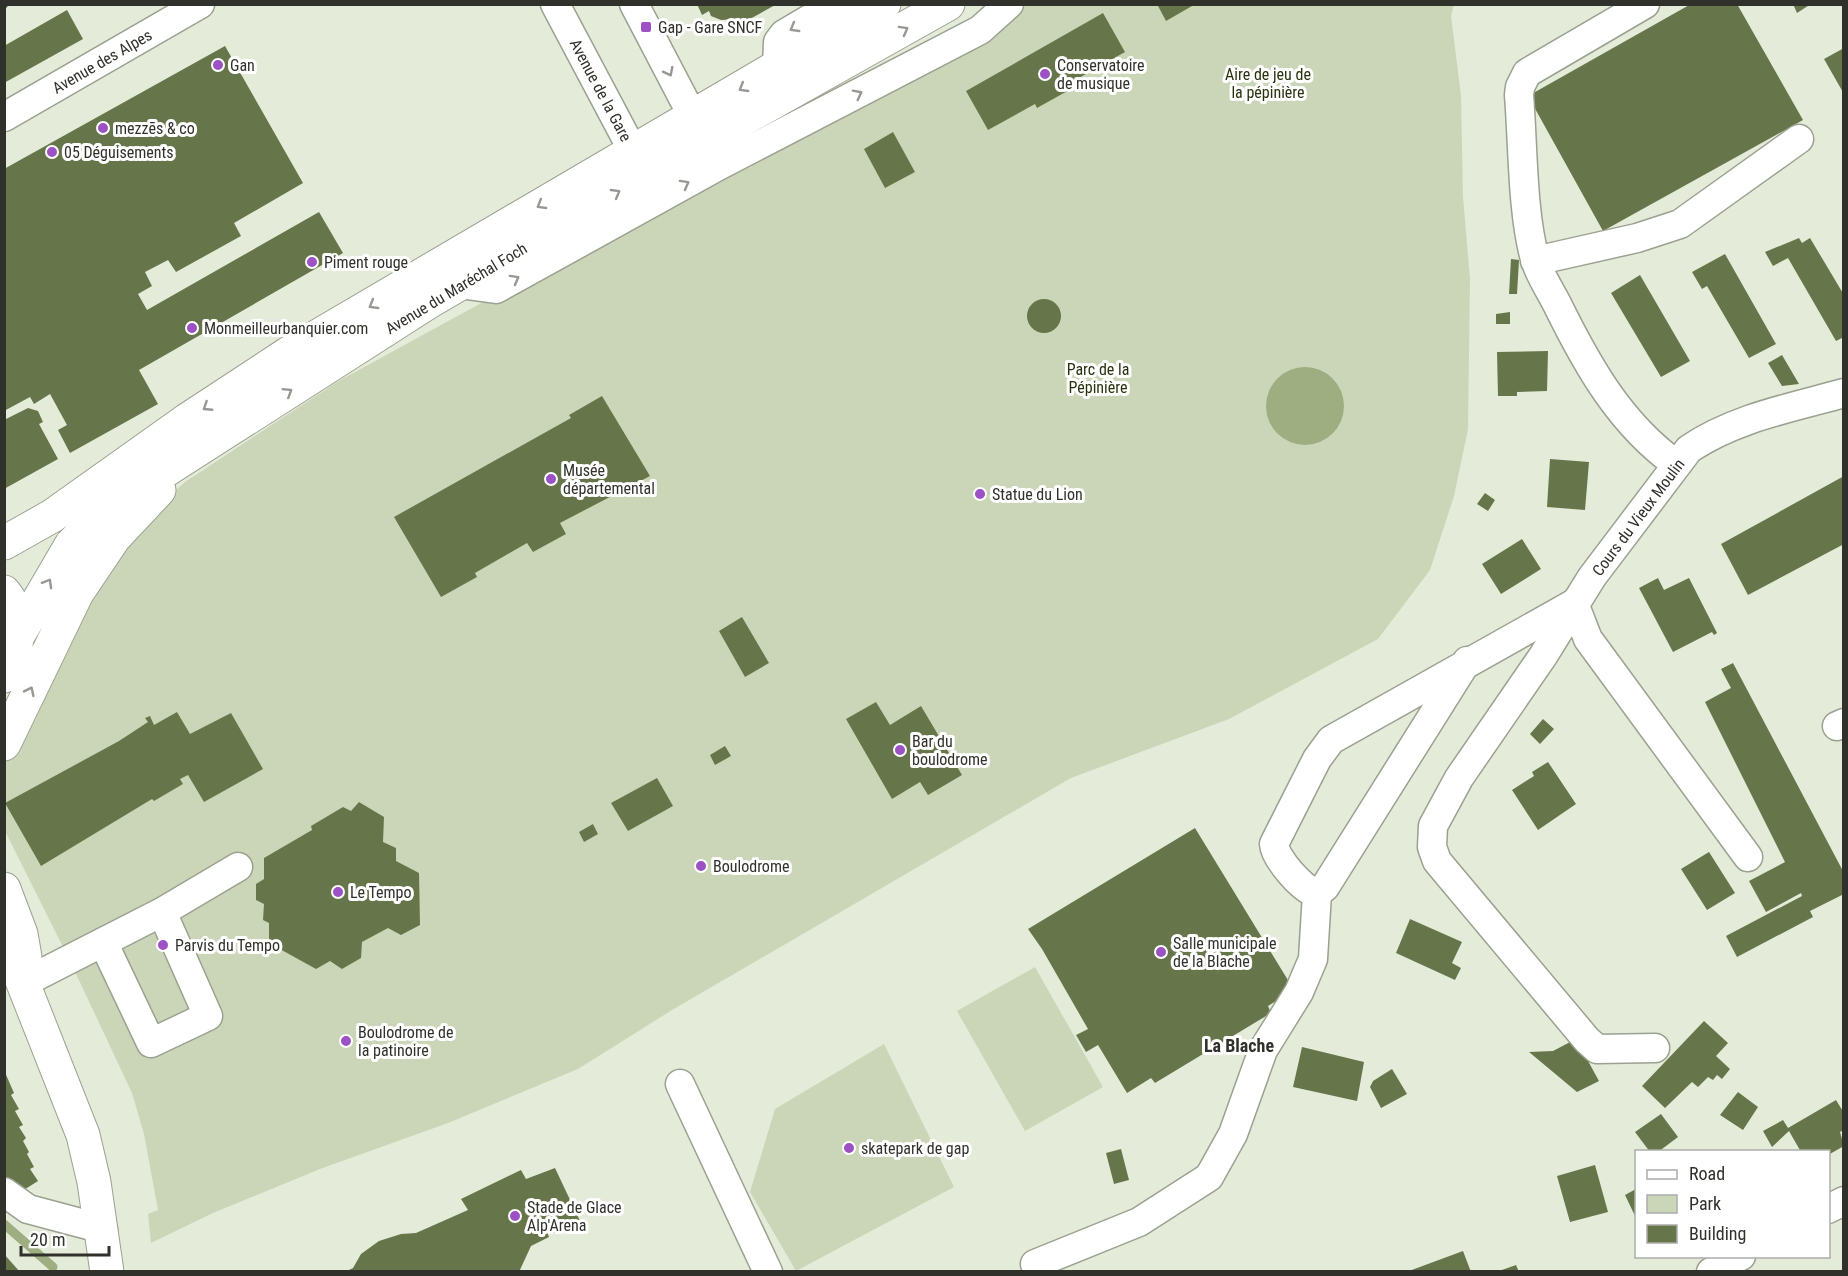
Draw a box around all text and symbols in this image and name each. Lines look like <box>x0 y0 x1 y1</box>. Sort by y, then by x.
place label: Gap - Gare SNCF <box>658 18 763 37</box>
marker: Gap - Gare SNCF <box>639 20 653 34</box>
one-way arrow <box>790 21 800 32</box>
street label: Avenue des Alpes <box>49 25 155 98</box>
one-way arrow <box>897 26 908 37</box>
street label: Avenue de la Gare <box>566 36 636 145</box>
place label: Gan <box>230 56 255 75</box>
place label: Conservatoire de musique <box>1057 56 1145 93</box>
marker: Gan <box>211 58 225 72</box>
park label: Aire de jeu de la pépinière <box>1225 65 1311 102</box>
one-way arrow <box>662 66 673 77</box>
marker: Conservatoire de musique <box>1038 67 1052 81</box>
one-way arrow <box>739 80 749 92</box>
one-way arrow <box>852 89 863 101</box>
place label: mezzēs & co <box>115 119 195 138</box>
marker: mezzēs & co <box>96 121 110 135</box>
place label: 05 Déguisements <box>64 143 174 162</box>
marker: 05 Déguisements <box>45 145 59 159</box>
one-way arrow <box>679 180 690 191</box>
one-way arrow <box>610 189 620 200</box>
one-way arrow <box>536 198 547 210</box>
street label: Avenue du Maréchal Foch <box>382 239 531 338</box>
place label: Piment rouge <box>324 253 408 272</box>
marker: Piment rouge <box>305 255 319 269</box>
one-way arrow <box>509 275 519 286</box>
one-way arrow <box>369 297 379 309</box>
place label: Monmeilleurbanquier.com <box>204 319 368 338</box>
marker: Monmeilleurbanquier.com <box>185 321 199 335</box>
park label: Parc de la Pépinière <box>1067 360 1129 397</box>
one-way arrow <box>281 388 292 399</box>
one-way arrow <box>202 400 213 411</box>
street label: Cours du Vieux Moulin <box>1588 455 1689 580</box>
place label: Musée départemental <box>563 461 655 498</box>
marker: Musée départemental <box>544 472 558 486</box>
place label: Statue du Lion <box>992 485 1083 504</box>
marker: Statue du Lion <box>973 487 987 501</box>
one-way arrow <box>41 579 52 589</box>
one-way arrow <box>22 686 34 697</box>
place label: Bar du boulodrome <box>912 732 988 769</box>
marker: Bar du boulodrome <box>893 743 907 757</box>
place label: Boulodrome <box>713 857 789 876</box>
marker: Boulodrome <box>694 859 708 873</box>
place label: Le Tempo <box>350 883 412 902</box>
marker: Le Tempo <box>331 885 345 899</box>
place label: Salle municipale de la Blache <box>1173 934 1276 971</box>
place label: Parvis du Tempo <box>175 936 280 955</box>
marker: Parvis du Tempo <box>156 938 170 952</box>
marker: Salle municipale de la Blache <box>1154 945 1168 959</box>
place label: Boulodrome de la patinoire <box>358 1023 454 1060</box>
marker: Boulodrome de la patinoire <box>339 1034 353 1048</box>
district label: La Blache <box>1204 1035 1274 1056</box>
place label: skatepark de gap <box>861 1139 969 1158</box>
marker: skatepark de gap <box>842 1141 856 1155</box>
legend <box>1635 1150 1830 1258</box>
text: Road <box>1689 1163 1725 1184</box>
text: Park <box>1689 1193 1721 1214</box>
place label: Stade de Glace Alp'Arena <box>527 1198 622 1235</box>
marker: Stade de Glace Alp'Arena <box>508 1209 522 1223</box>
scale bar <box>21 1219 110 1257</box>
text: Building <box>1689 1223 1746 1244</box>
text: 20 m <box>30 1229 65 1250</box>

